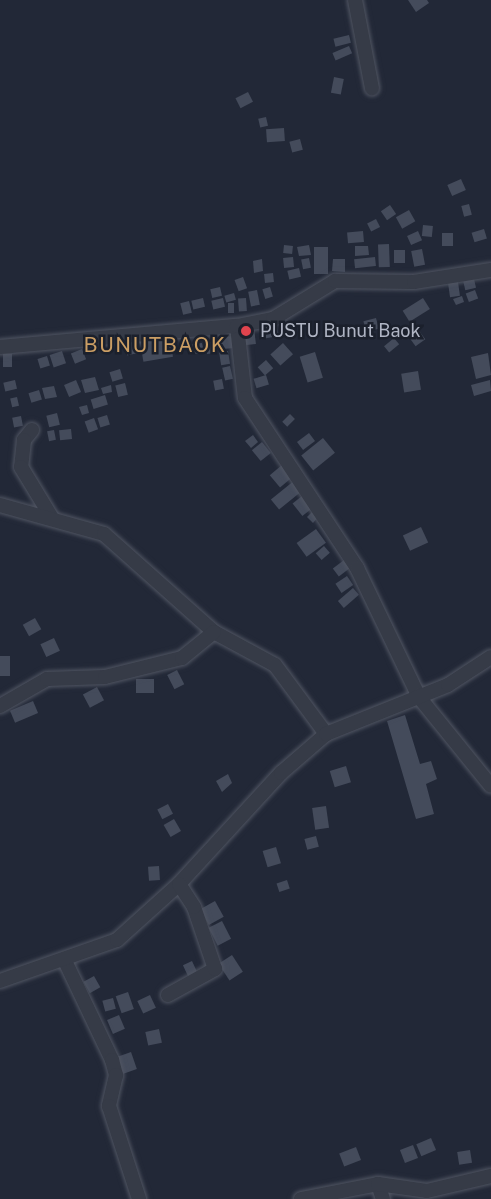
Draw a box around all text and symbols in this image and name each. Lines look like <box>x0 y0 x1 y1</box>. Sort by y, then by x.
place label: PUSTU Bunut Baok <box>260 320 421 342</box>
marker: PUSTU Bunut Baok <box>237 322 255 340</box>
district label: BUNUTBAOK <box>83 332 227 358</box>

